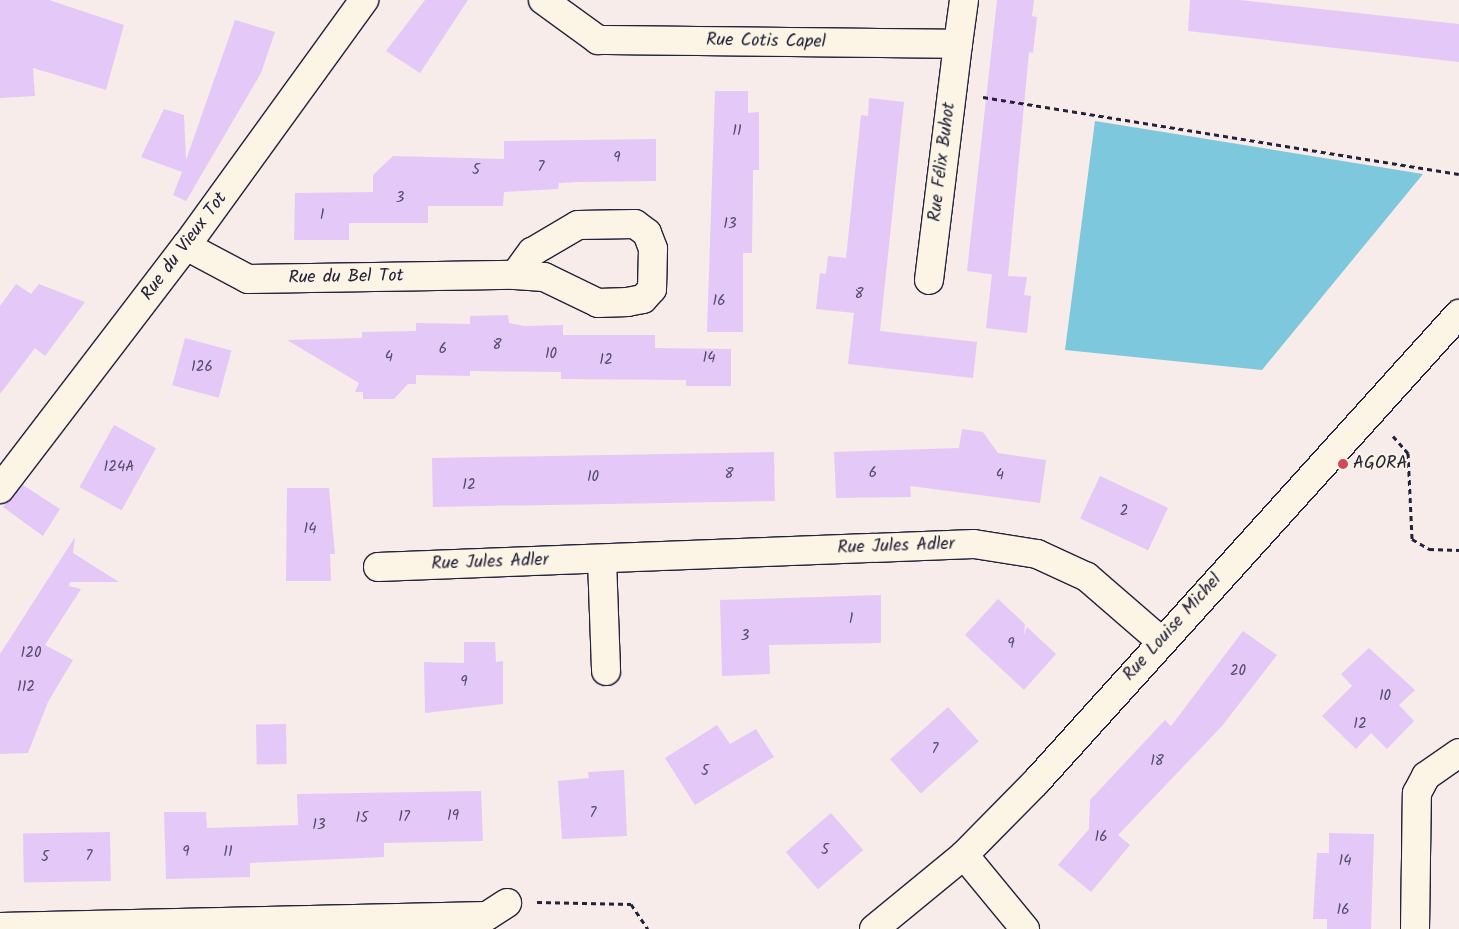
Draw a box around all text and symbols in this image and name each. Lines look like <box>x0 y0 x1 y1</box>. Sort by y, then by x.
street label: Rue Cotis Capel <box>706 30 826 54</box>
street label: Rue Félix Buhot <box>925 101 961 223</box>
house number: 11 <box>732 123 742 141</box>
house number: 9 <box>613 150 621 168</box>
house number: 7 <box>538 159 544 177</box>
house number: 5 <box>472 162 480 180</box>
street label: Rue du Vieux Tot <box>137 189 233 305</box>
house number: 3 <box>396 190 404 208</box>
house number: 1 <box>320 207 324 225</box>
house number: 13 <box>723 216 737 234</box>
street label: Rue du Bel Tot <box>288 266 404 290</box>
house number: 8 <box>854 286 864 304</box>
house number: 16 <box>712 293 726 311</box>
house number: 8 <box>492 337 502 355</box>
house number: 6 <box>439 341 447 359</box>
house number: 10 <box>545 346 557 364</box>
house number: 4 <box>385 349 393 367</box>
house number: 14 <box>703 350 715 368</box>
house number: 12 <box>599 352 613 370</box>
house number: 126 <box>191 359 213 377</box>
place label: AGORA <box>1353 453 1407 475</box>
marker: AGORA <box>1337 458 1349 470</box>
house number: 124A <box>104 459 134 477</box>
house number: 6 <box>869 465 877 483</box>
house number: 8 <box>724 466 734 484</box>
house number: 4 <box>996 467 1004 485</box>
house number: 10 <box>587 469 599 487</box>
house number: 12 <box>462 477 476 495</box>
house number: 2 <box>1120 503 1128 521</box>
house number: 14 <box>304 521 316 539</box>
street label: Rue Jules Adler <box>837 534 955 560</box>
street label: Rue Jules Adler <box>431 550 549 576</box>
street label: Rue Louise Michel <box>1119 570 1227 686</box>
house number: 1 <box>849 611 853 629</box>
house number: 3 <box>741 628 749 646</box>
house number: 9 <box>1007 636 1015 654</box>
house number: 120 <box>21 645 41 663</box>
house number: 20 <box>1230 663 1246 681</box>
house number: 9 <box>460 674 468 692</box>
house number: 112 <box>17 679 35 697</box>
house number: 10 <box>1379 688 1391 706</box>
house number: 12 <box>1353 716 1367 734</box>
house number: 7 <box>932 741 938 759</box>
house number: 18 <box>1150 753 1164 771</box>
house number: 5 <box>701 763 709 781</box>
house number: 7 <box>590 805 596 823</box>
house number: 19 <box>447 808 459 826</box>
house number: 17 <box>398 809 410 827</box>
house number: 15 <box>356 810 368 828</box>
house number: 13 <box>312 817 326 835</box>
house number: 16 <box>1094 829 1108 847</box>
house number: 5 <box>821 842 829 860</box>
house number: 9 <box>182 844 190 862</box>
house number: 11 <box>223 844 233 862</box>
house number: 7 <box>86 848 92 866</box>
house number: 5 <box>41 849 49 867</box>
house number: 14 <box>1339 853 1351 871</box>
house number: 16 <box>1336 902 1350 920</box>

